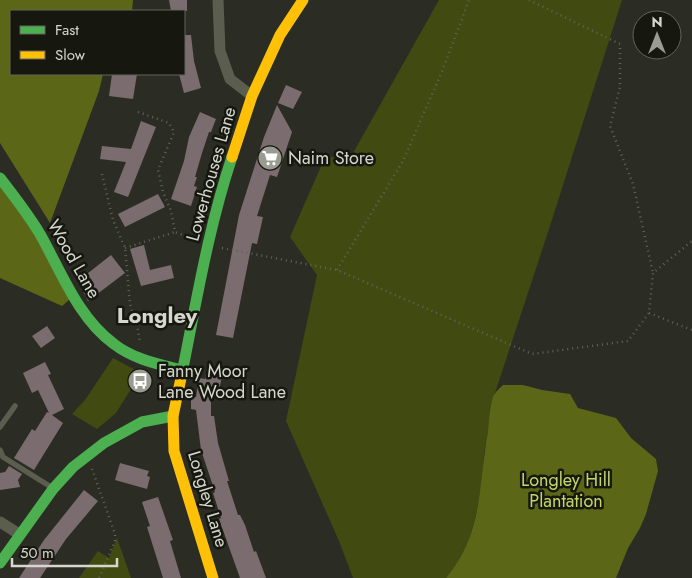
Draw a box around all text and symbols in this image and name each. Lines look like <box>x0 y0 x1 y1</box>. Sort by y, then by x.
legend <box>10 10 185 75</box>
north arrow <box>632 10 682 60</box>
text: N <box>651 12 663 32</box>
text: Fast <box>55 19 79 41</box>
text: Slow <box>55 44 86 66</box>
street label: Lowerhouses Lane <box>179 104 243 244</box>
supermarket icon: Naim Store <box>257 145 283 171</box>
place label: Naim Store <box>288 145 374 171</box>
street label: Wood Lane <box>41 215 107 303</box>
district label: Longley <box>117 299 198 331</box>
place label: Fanny Moor Lane Wood Lane <box>158 358 286 405</box>
bus stop icon: Fanny Moor Lane Wood Lane <box>127 368 153 394</box>
street label: Longley Lane <box>181 448 235 550</box>
park label: Longley Hill Plantation <box>521 467 611 514</box>
scale bar <box>12 536 118 568</box>
text: 50 m <box>20 542 54 564</box>

